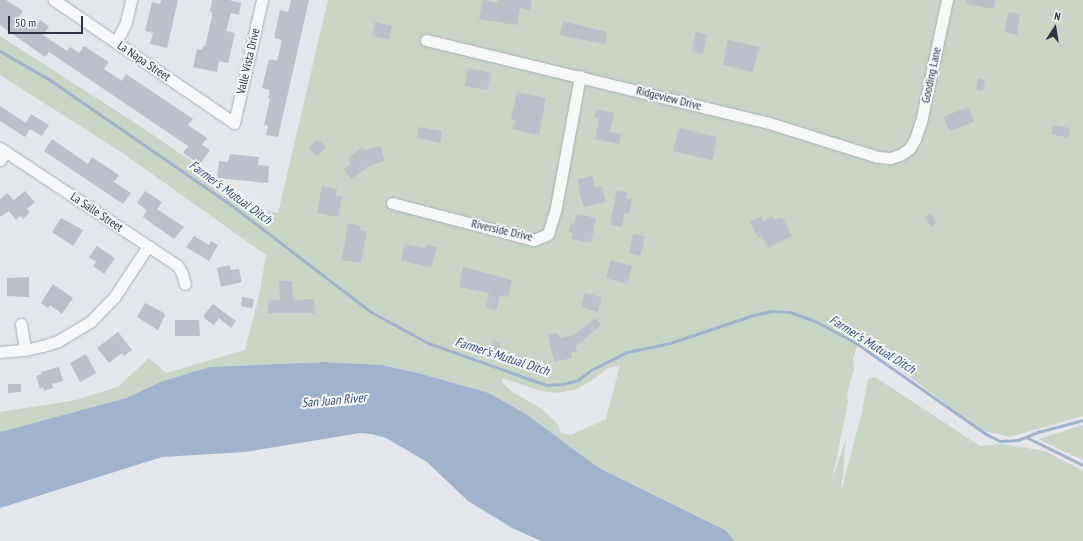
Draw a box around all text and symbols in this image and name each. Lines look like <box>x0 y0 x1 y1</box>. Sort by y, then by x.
scale bar <box>10 8 85 34</box>
north arrow <box>1035 8 1075 48</box>
text: N <box>1053 9 1062 24</box>
text: 50 m <box>15 15 36 30</box>
street label: Valle Vista Drive <box>233 26 263 96</box>
street label: La Napa Street <box>115 38 173 84</box>
street label: Gooding Lane <box>918 46 944 104</box>
street label: Ridgeview Drive <box>635 83 703 113</box>
water label: Farmer's Mutual Ditch <box>186 158 274 228</box>
street label: La Salle Street <box>68 189 126 235</box>
street label: Riverside Drive <box>470 216 534 244</box>
water label: Farmer's Mutual Ditch <box>826 312 918 378</box>
water label: Farmer's Mutual Ditch <box>453 334 551 380</box>
water label: San Juan River <box>301 390 367 412</box>

